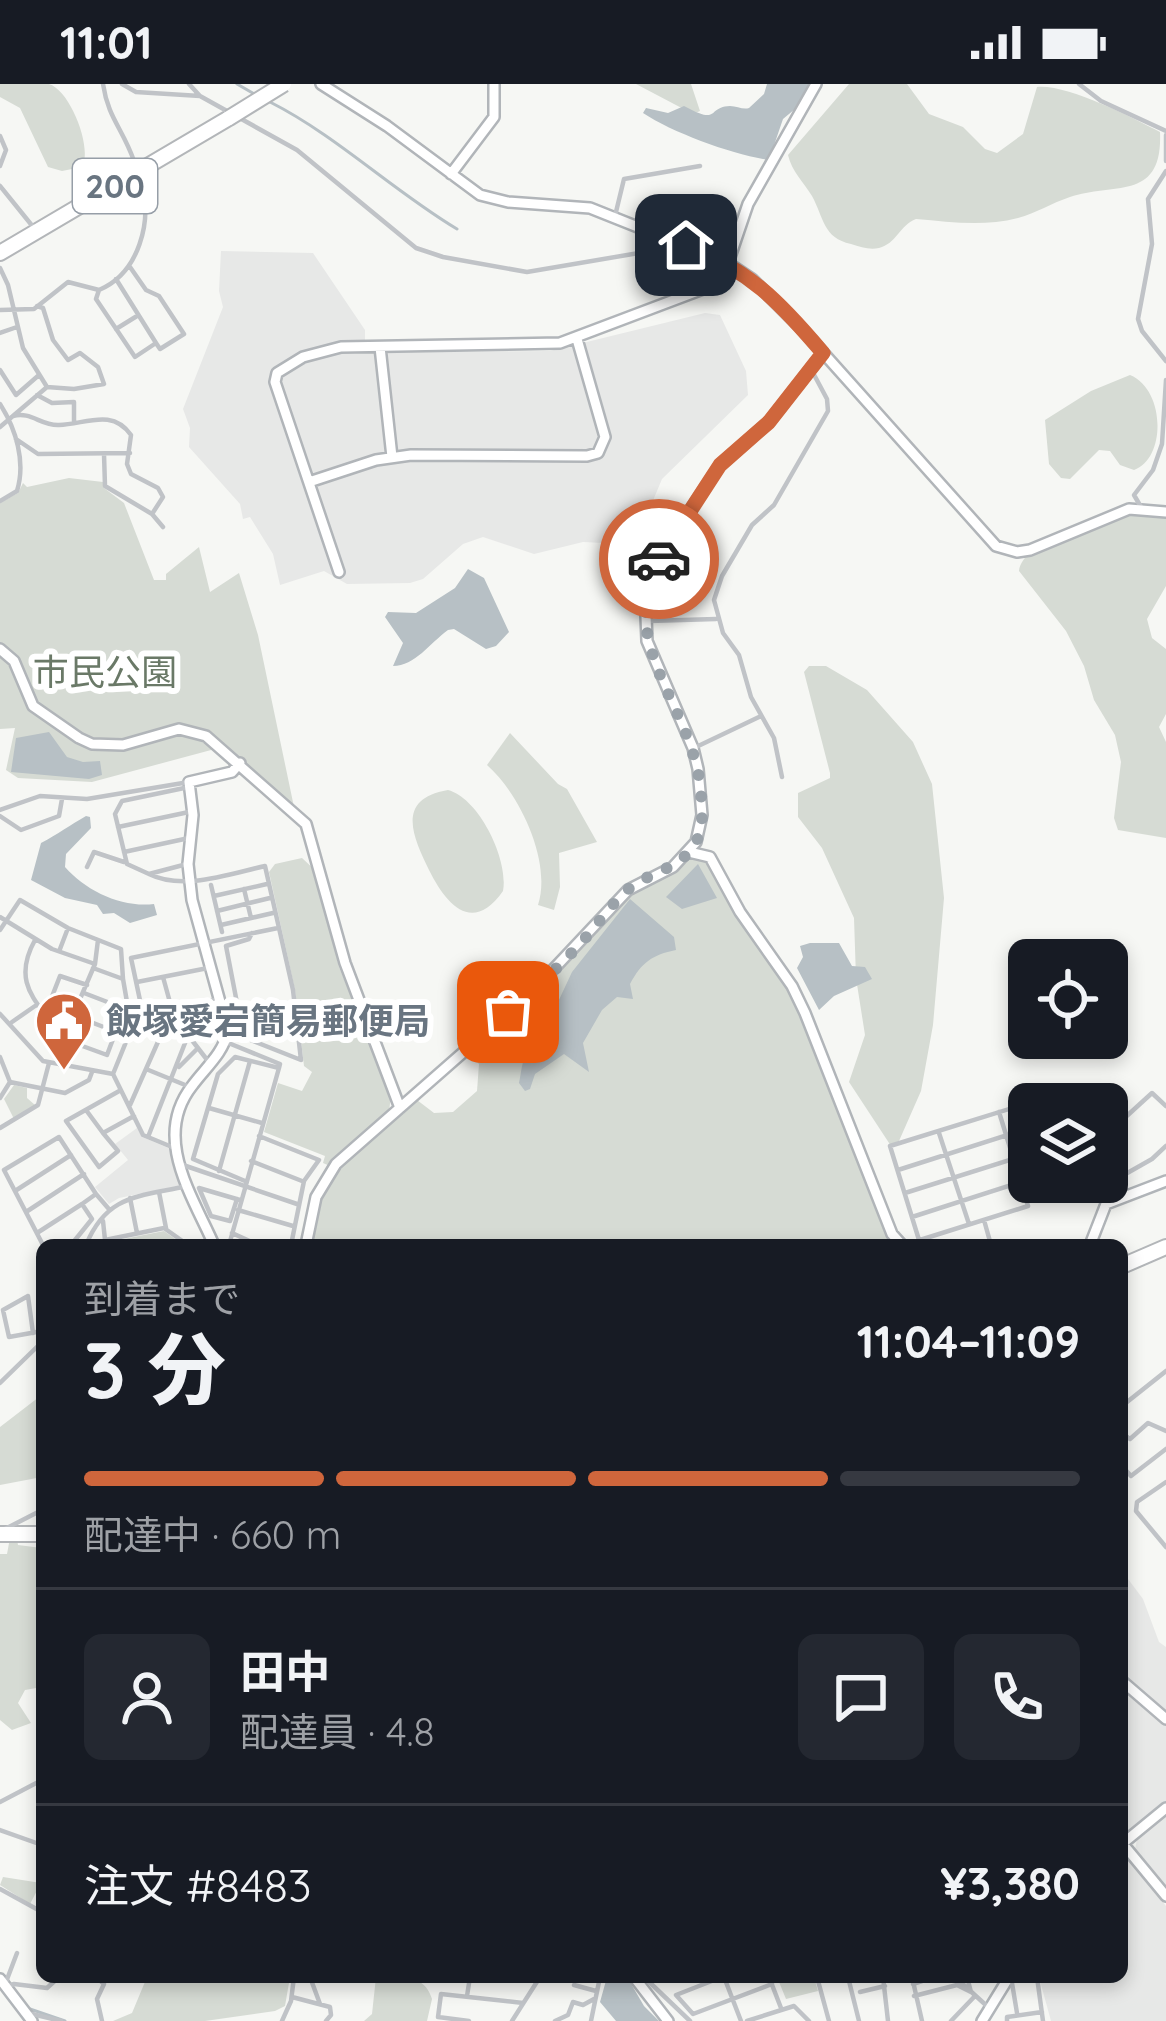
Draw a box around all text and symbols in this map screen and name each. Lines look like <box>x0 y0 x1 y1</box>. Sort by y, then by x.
text: 11:01 <box>60 14 152 70</box>
road number: 200 <box>73 159 157 213</box>
pin <box>635 194 737 296</box>
icon: home <box>653 212 719 278</box>
courier <box>599 499 719 619</box>
icon: car <box>626 526 692 592</box>
park label: 市民公園 <box>33 649 177 694</box>
map controls <box>1008 939 1128 1203</box>
button: locate <box>1008 939 1128 1059</box>
pin <box>457 961 559 1063</box>
icon: bag <box>475 979 541 1045</box>
public building icon: 飯塚愛宕簡易郵便局 <box>33 990 95 1072</box>
place label: 飯塚愛宕簡易郵便局 <box>106 998 430 1043</box>
button: layers <box>1008 1083 1128 1203</box>
text: 到着まで <box>84 1274 240 1323</box>
text: 11:04–11:09 <box>857 1313 1080 1369</box>
text: 3 分 <box>84 1320 226 1418</box>
text: 配達中 · 660 m <box>84 1510 341 1559</box>
button: person <box>84 1634 210 1760</box>
button: chat <box>798 1634 924 1760</box>
button: phone <box>954 1634 1080 1760</box>
text: 田中 <box>240 1643 330 1699</box>
text: 配達員 · 4.8 <box>240 1707 435 1756</box>
text: ¥3,380 <box>940 1855 1080 1911</box>
text: 注文 #8483 <box>84 1857 312 1913</box>

